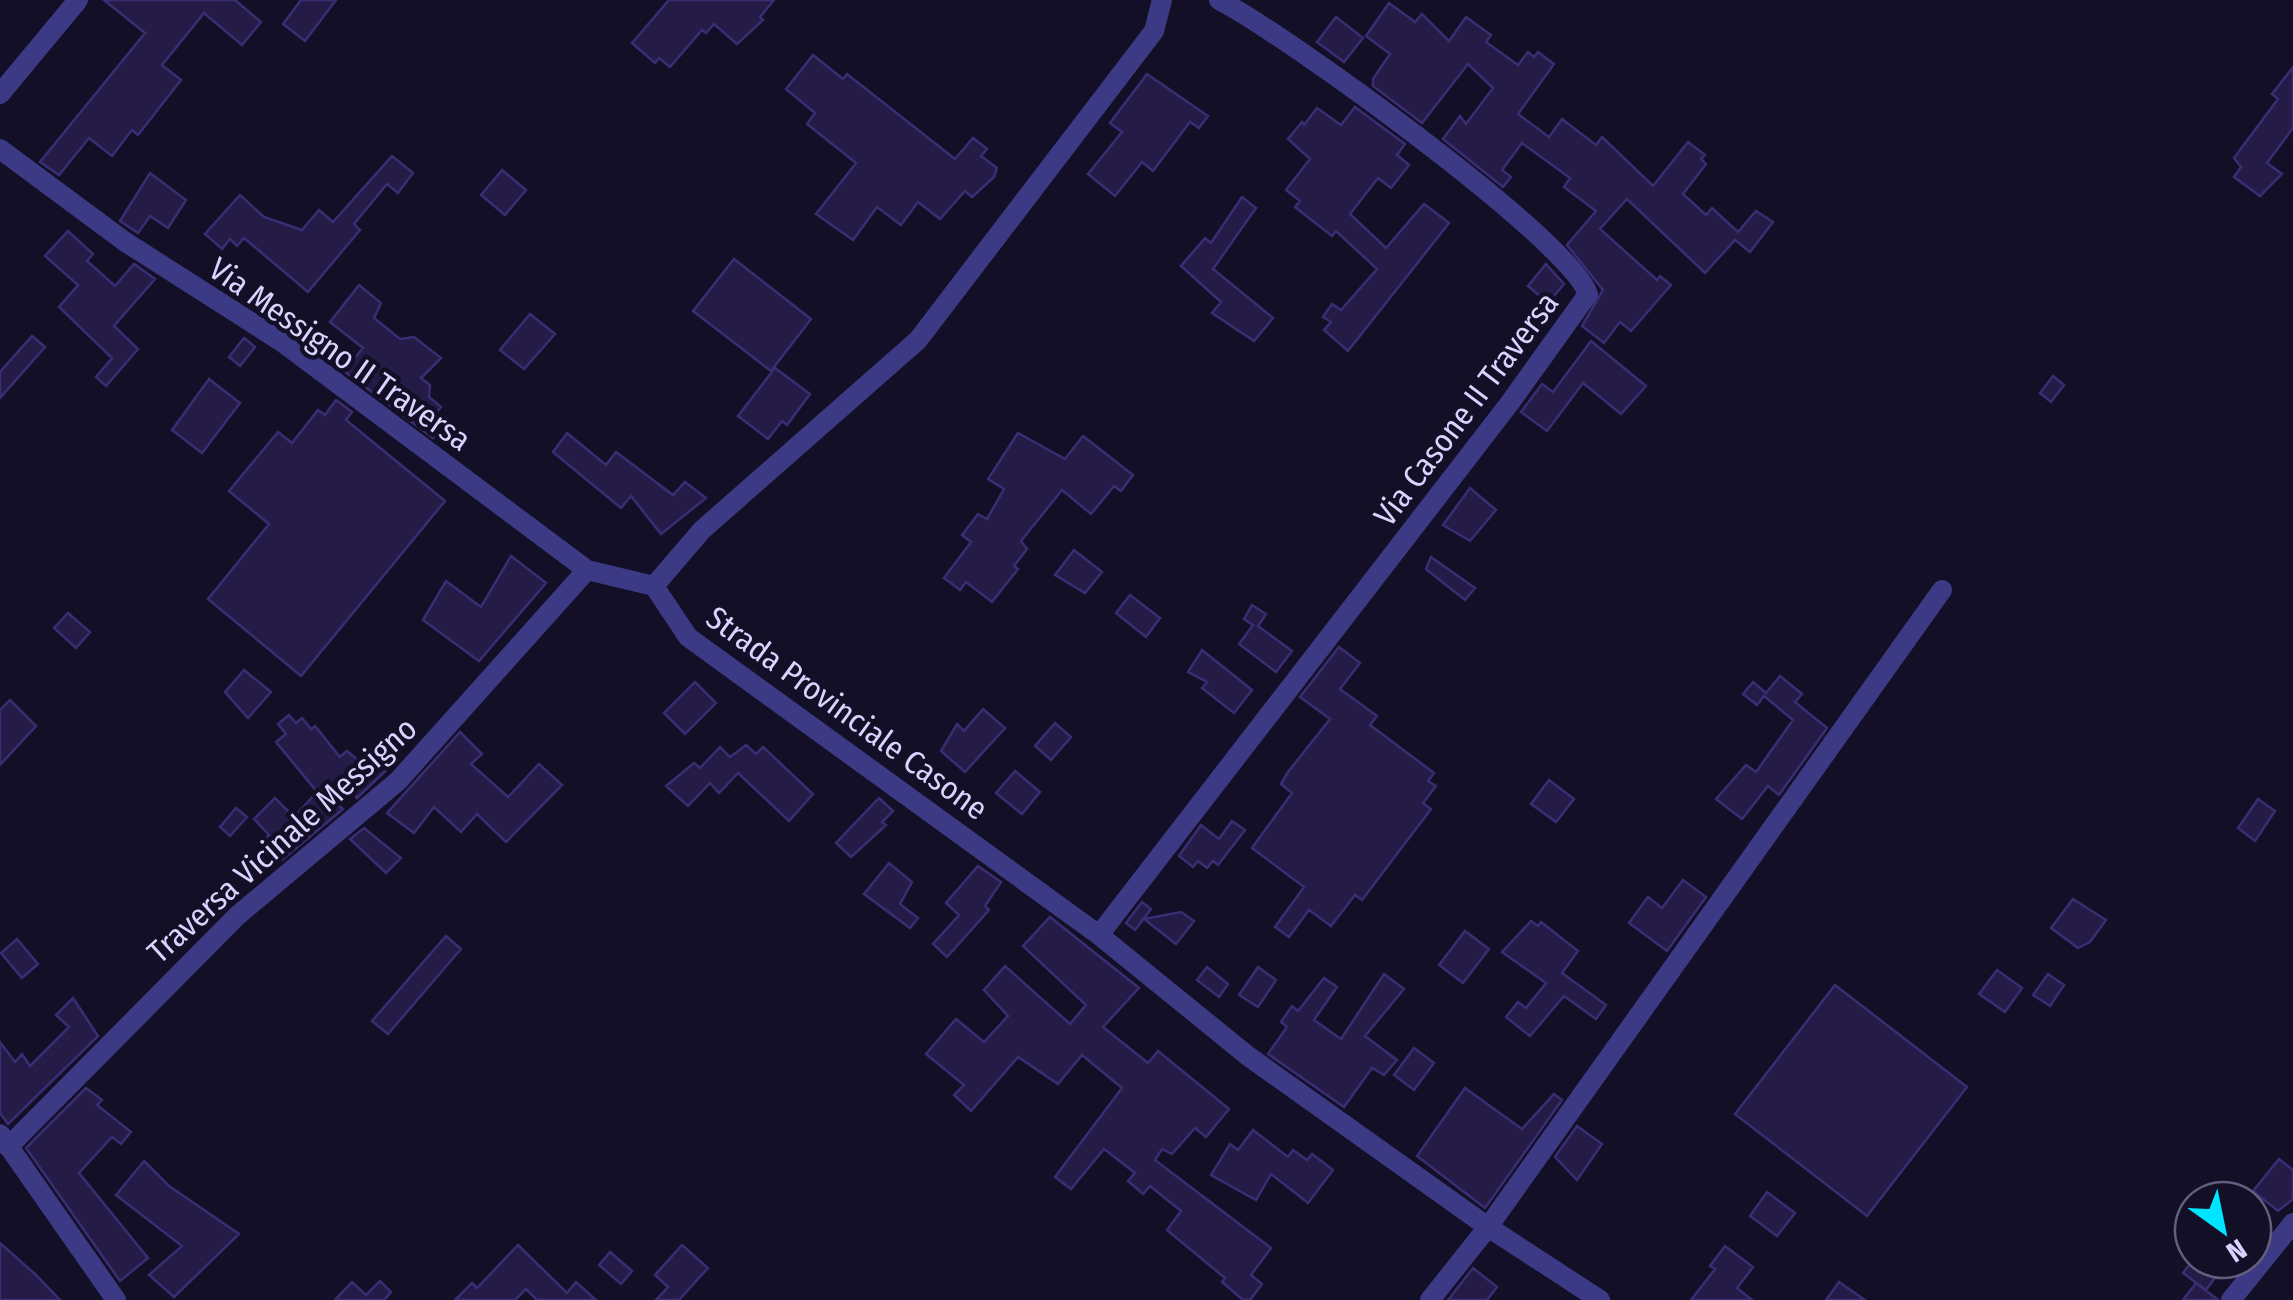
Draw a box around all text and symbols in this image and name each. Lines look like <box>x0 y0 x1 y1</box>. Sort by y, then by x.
street label: Via Messigno II Traversa <box>202 249 478 459</box>
street label: Via Casone II Traversa <box>1366 285 1566 533</box>
street label: Strada Provinciale Casone <box>699 598 995 828</box>
street label: Traversa Vicinale Messigno <box>140 709 424 971</box>
north arrow <box>2173 1180 2273 1280</box>
text: N <box>2220 1232 2252 1269</box>

